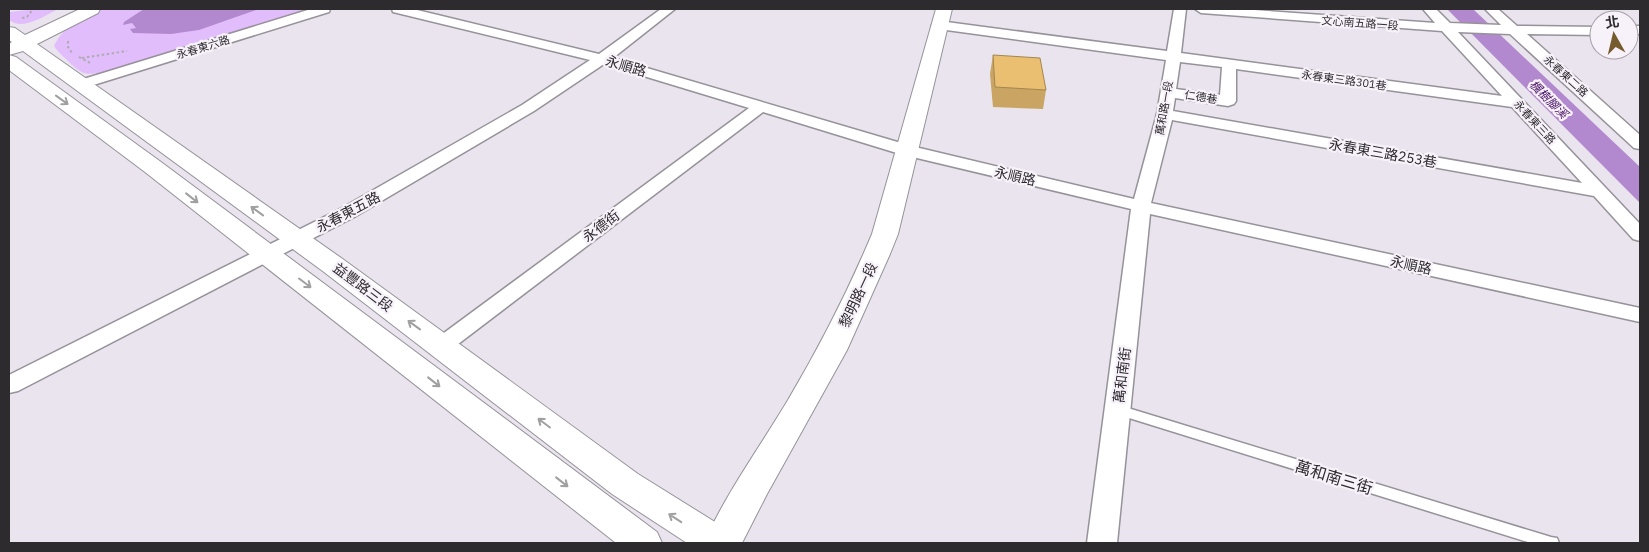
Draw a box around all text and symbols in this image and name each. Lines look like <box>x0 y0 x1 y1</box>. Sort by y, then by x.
north arrow <box>1589 10 1639 60</box>
text: 北 <box>1604 12 1620 32</box>
street label: 文心南五路一段 <box>1321 13 1399 33</box>
street label: 永春東六路 <box>175 32 231 62</box>
street label: 永順路 <box>603 52 649 80</box>
street label: 永春東二路 <box>1541 52 1591 100</box>
street label: 永春東三路301巷 <box>1301 67 1387 93</box>
water label: 楓樹腳溪 <box>1527 77 1573 123</box>
street label: 萬和路一段 <box>1152 80 1176 136</box>
street label: 仁德巷 <box>1184 88 1218 106</box>
one-way arrow <box>55 95 69 105</box>
street label: 永春東三路 <box>1511 97 1559 147</box>
street label: 永春東三路253巷 <box>1328 135 1438 171</box>
street label: 永順路 <box>993 163 1037 189</box>
street label: 永春東五路 <box>313 188 383 236</box>
one-way arrow <box>186 192 199 203</box>
one-way arrow <box>251 205 264 216</box>
street label: 永德街 <box>579 206 623 246</box>
street label: 永順路 <box>1389 252 1433 278</box>
street label: 益豐路三段 <box>330 259 396 315</box>
street label: 黎明路一段 <box>835 259 881 331</box>
one-way arrow <box>298 278 312 288</box>
one-way arrow <box>407 320 421 330</box>
street label: 萬和南街 <box>1110 346 1134 404</box>
one-way arrow <box>427 376 440 387</box>
one-way arrow <box>538 417 551 428</box>
street label: 萬和南三街 <box>1293 456 1375 498</box>
one-way arrow <box>555 476 568 487</box>
one-way arrow <box>669 512 683 522</box>

